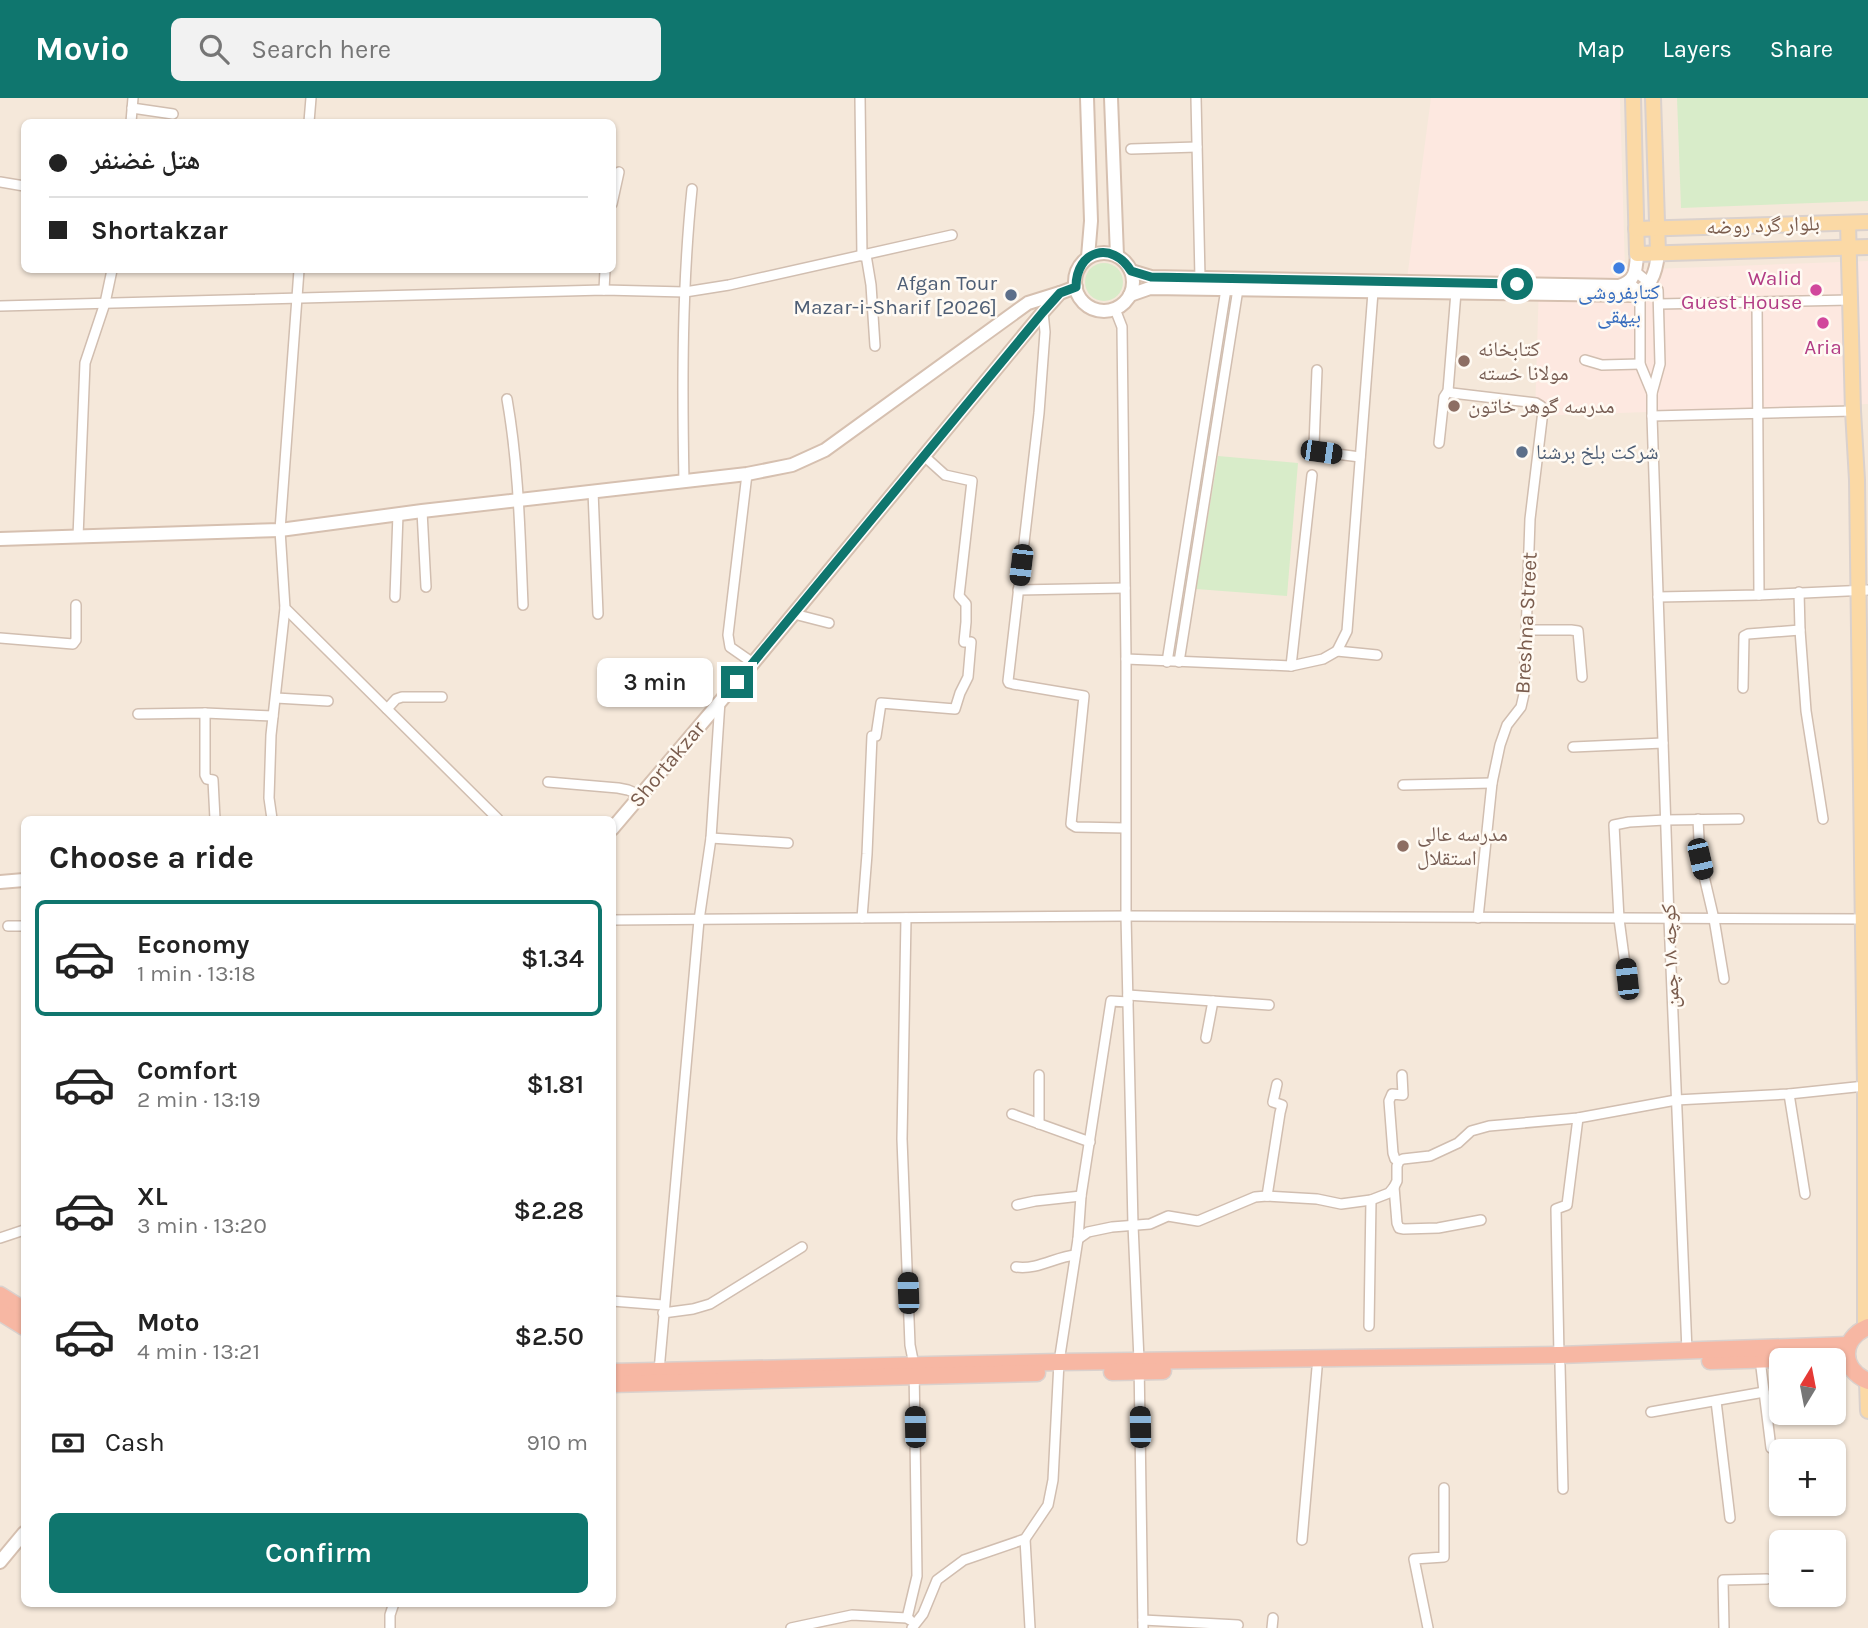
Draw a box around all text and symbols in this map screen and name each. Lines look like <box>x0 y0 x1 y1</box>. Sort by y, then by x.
search box <box>171 18 661 81</box>
text: Movio <box>35 30 129 68</box>
icon: search <box>195 30 233 68</box>
text: Search here <box>251 34 391 65</box>
text: Map <box>1577 35 1625 63</box>
text: Layers <box>1663 35 1732 63</box>
text: Share <box>1770 35 1833 63</box>
text: هتل غضنفر <box>91 145 200 176</box>
street label: بلوار گرد روضه <box>1706 211 1820 239</box>
text: Shortakzar <box>91 215 228 246</box>
marker: کتابفروشی بیهقی <box>1611 260 1627 276</box>
place label: Walid Guest House <box>1681 266 1802 314</box>
route start <box>1501 268 1533 300</box>
place label: Afgan Tour Mazar-i-Sharif [2026] <box>793 271 997 319</box>
place label: کتابفروشی بیهقی <box>1578 280 1660 329</box>
marker: Walid Guest House <box>1808 282 1824 298</box>
marker: Afgan Tour Mazar-i-Sharif [2026] <box>1003 287 1019 303</box>
marker: Aria <box>1815 315 1831 331</box>
place label: Aria <box>1804 335 1842 359</box>
place label: کتابخانه مولانا خسته <box>1478 337 1569 385</box>
marker: کتابخانه مولانا خسته <box>1456 353 1472 369</box>
place label: مدرسه گوهر خاتون <box>1468 394 1615 418</box>
marker: مدرسه گوهر خاتون <box>1446 398 1462 414</box>
car <box>1299 439 1344 465</box>
place label: شرکت بلخ برشنا <box>1536 440 1659 465</box>
marker: شرکت بلخ برشنا <box>1514 444 1530 460</box>
car <box>1009 543 1034 587</box>
street label: Breshna Street <box>1510 551 1542 695</box>
callout: 3 min <box>597 658 712 706</box>
route end <box>721 666 753 698</box>
text: 3 min <box>623 669 687 696</box>
street label: Shortakzar <box>624 716 710 812</box>
place label: مدرسه عالی استقلال <box>1417 822 1508 870</box>
car <box>1686 836 1715 882</box>
marker: مدرسه عالی استقلال <box>1395 838 1411 854</box>
text: Choose a ride <box>49 839 254 876</box>
street label: كوچه ١٨ چمن <box>1656 903 1685 1009</box>
icon: car <box>53 927 116 990</box>
text: Economy <box>137 929 249 960</box>
text: $1.34 <box>521 943 584 974</box>
car <box>1615 957 1640 1001</box>
text: 1 min · 13:18 <box>137 960 256 987</box>
icon: car <box>53 1053 116 1116</box>
text: Comfort <box>137 1055 238 1086</box>
text: $1.81 <box>526 1069 584 1100</box>
text: 2 min · 13:19 <box>137 1086 261 1113</box>
icon: car <box>53 1179 116 1242</box>
text: XL <box>137 1181 168 1212</box>
text: $2.28 <box>514 1195 584 1226</box>
text: 3 min · 13:20 <box>137 1212 267 1239</box>
car <box>897 1272 920 1314</box>
icon: car <box>53 1305 116 1368</box>
text: Moto <box>137 1307 199 1338</box>
text: $2.50 <box>514 1321 584 1352</box>
text: 4 min · 13:21 <box>137 1338 260 1365</box>
north arrow <box>1769 1348 1846 1424</box>
map controls <box>1769 1348 1846 1607</box>
car <box>905 1406 926 1448</box>
car <box>1130 1406 1151 1448</box>
icon: cash <box>49 1424 87 1462</box>
text: Cash <box>105 1427 165 1458</box>
text: 910 m <box>526 1429 588 1456</box>
button: + <box>1769 1439 1846 1516</box>
button: Confirm <box>49 1513 588 1593</box>
button: − <box>1769 1530 1846 1607</box>

